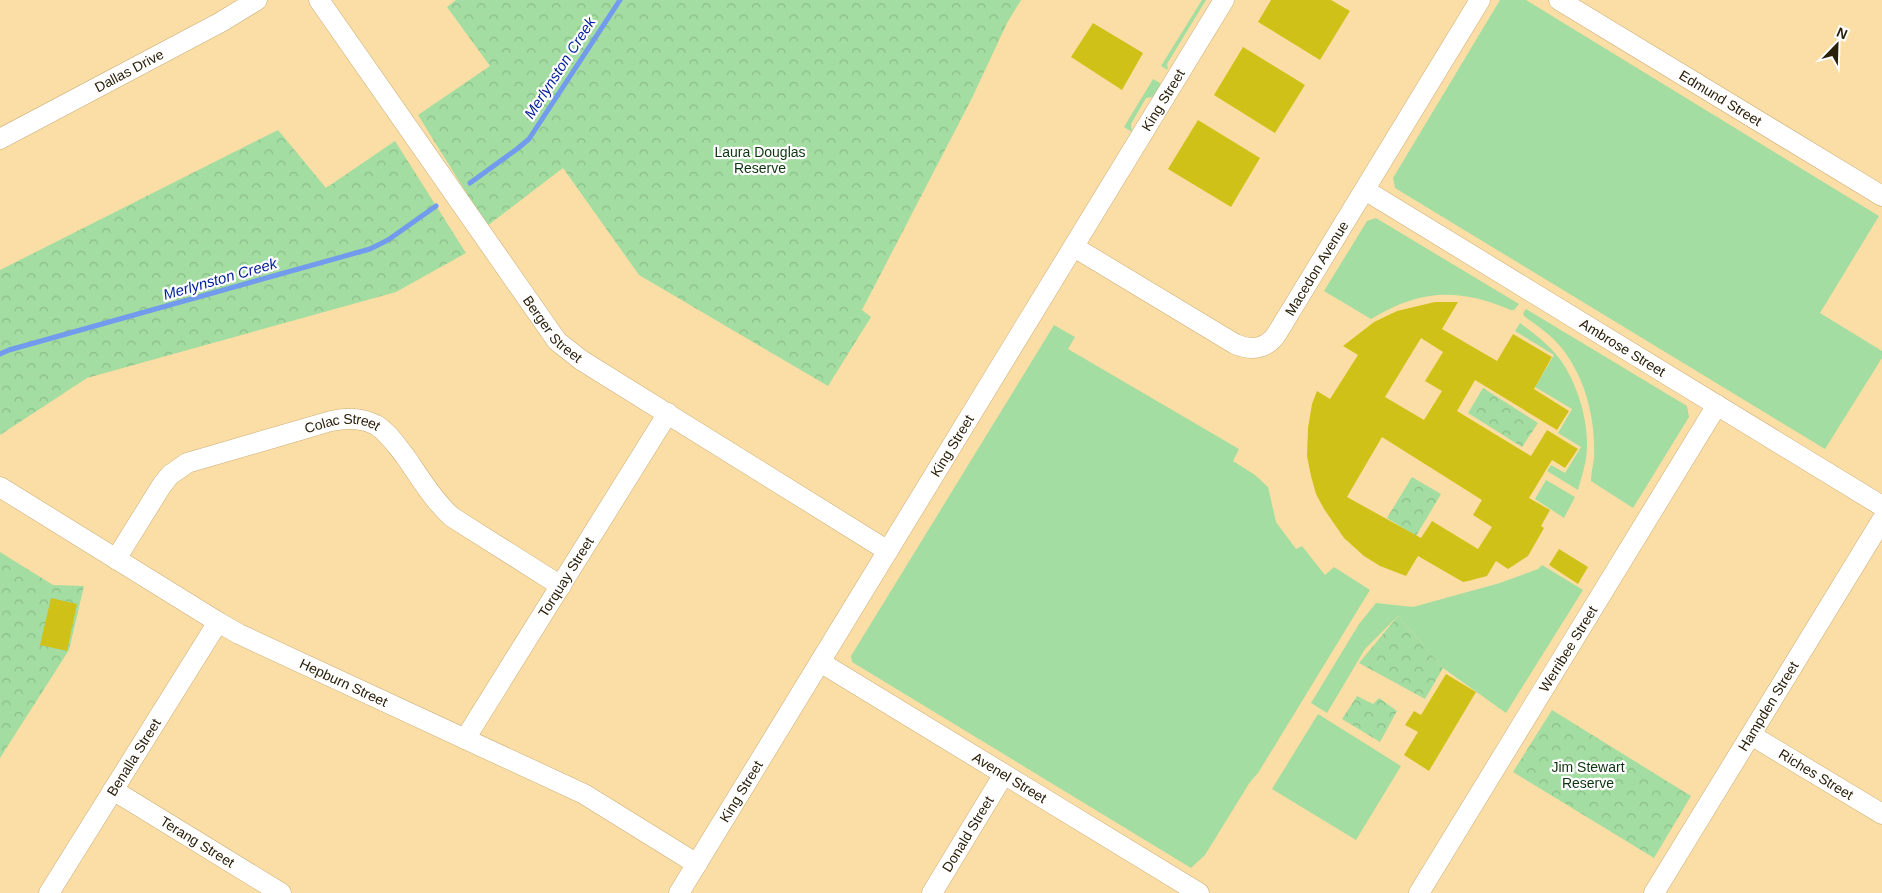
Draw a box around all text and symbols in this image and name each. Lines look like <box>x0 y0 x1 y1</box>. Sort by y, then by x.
water label: Merlynston Creek <box>520 13 600 122</box>
north arrow <box>1812 20 1862 70</box>
text: N <box>1834 24 1850 42</box>
street label: Dallas Drive <box>92 46 166 95</box>
street label: King Street <box>1138 66 1188 134</box>
street label: Edmund Street <box>1676 67 1765 129</box>
park label: Laura Douglas Reserve <box>714 144 806 176</box>
street label: Macedon Avenue <box>1282 218 1352 319</box>
water label: Merlynston Creek <box>161 254 280 303</box>
street label: Berger Street <box>520 293 585 366</box>
street label: Ambrose Street <box>1577 315 1668 380</box>
street label: Colac Street <box>303 411 384 436</box>
street label: King Street <box>927 412 977 479</box>
street label: Torquay Street <box>535 534 597 620</box>
street label: Werribee Street <box>1536 603 1600 695</box>
street label: Hepburn Street <box>297 655 390 710</box>
street label: Hampden Street <box>1735 658 1802 754</box>
street label: Benalla Street <box>104 716 164 799</box>
street label: Riches Street <box>1776 746 1856 803</box>
street label: Avenel Street <box>970 749 1050 806</box>
street label: King Street <box>716 758 766 825</box>
park label: Jim Stewart Reserve <box>1551 759 1625 791</box>
street label: Donald Street <box>939 793 997 875</box>
street label: Terang Street <box>157 813 238 871</box>

